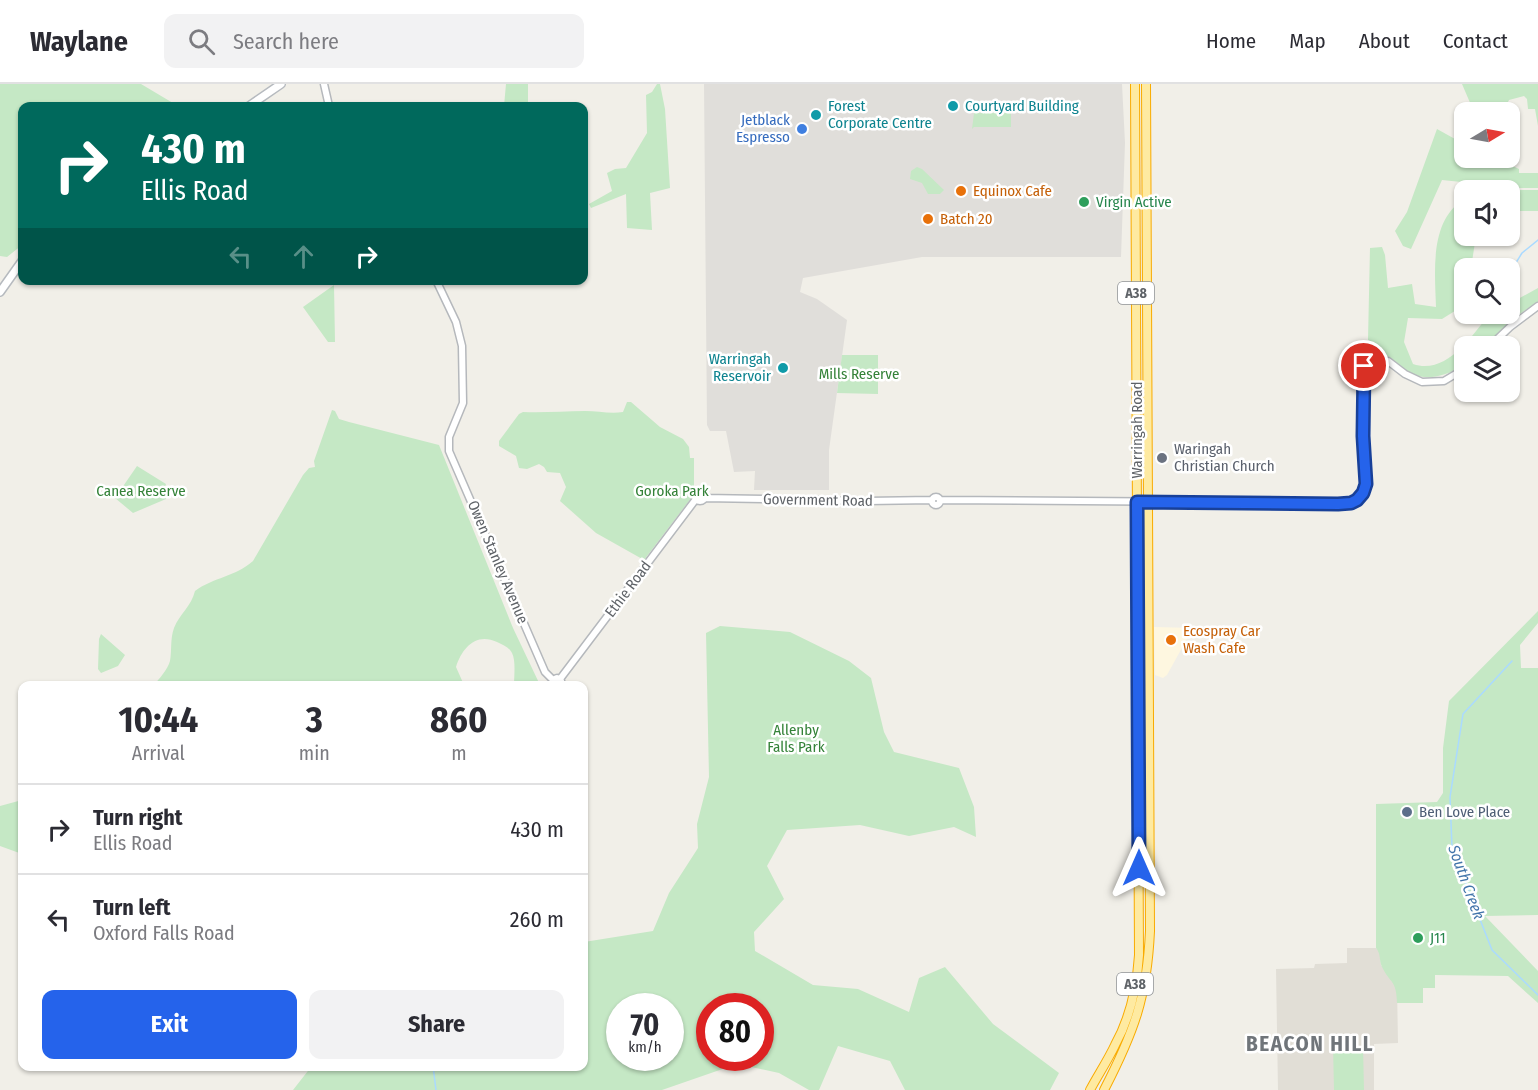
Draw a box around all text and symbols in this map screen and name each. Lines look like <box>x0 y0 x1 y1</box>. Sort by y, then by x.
search box <box>164 14 584 68</box>
text: Waylane <box>30 25 128 58</box>
icon: search <box>185 25 218 58</box>
text: Search here <box>233 28 339 55</box>
text: Home <box>1206 28 1256 54</box>
text: Map <box>1289 28 1326 54</box>
text: About <box>1359 28 1410 54</box>
text: Contact <box>1443 28 1508 54</box>
place label: Forest Corporate Centre <box>828 97 932 132</box>
place label: Courtyard Building <box>965 97 1079 115</box>
marker: Courtyard Building <box>946 99 960 113</box>
north arrow <box>1454 102 1520 168</box>
map controls <box>1454 102 1520 402</box>
marker: Forest Corporate Centre <box>809 108 823 122</box>
place label: Jetblack Espresso <box>736 111 790 146</box>
marker: Jetblack Espresso <box>795 122 809 136</box>
text: 430 m <box>141 124 246 174</box>
icon: right <box>42 126 120 204</box>
text: Ellis Road <box>141 175 248 207</box>
button: sound <box>1454 180 1520 246</box>
place label: Equinox Cafe <box>973 182 1052 200</box>
marker: Equinox Cafe <box>954 184 968 198</box>
place label: Virgin Active <box>1096 193 1172 211</box>
marker: Virgin Active <box>1077 195 1091 209</box>
place label: Batch 20 <box>940 210 993 228</box>
marker: Batch 20 <box>921 212 935 226</box>
icon: left <box>224 240 257 273</box>
icon: ahead <box>287 240 320 273</box>
icon: right <box>350 240 383 273</box>
button: search <box>1454 258 1520 324</box>
road number: A38 <box>1118 282 1154 304</box>
button: layers <box>1454 336 1520 402</box>
pin <box>1338 340 1389 391</box>
icon: arrive <box>1347 349 1380 382</box>
place label: Warringah Reservoir <box>709 350 772 385</box>
marker: Warringah Reservoir <box>776 361 790 375</box>
park label: Mills Reserve <box>819 365 899 383</box>
street label: Warringah Road <box>1128 382 1146 478</box>
place label: Waringah Christian Church <box>1174 440 1275 475</box>
marker: Waringah Christian Church <box>1155 451 1169 465</box>
park label: Canea Reserve <box>96 482 186 500</box>
park label: Goroka Park <box>635 482 709 500</box>
street label: Government Road <box>763 490 873 510</box>
street label: Owen Stanley Avenue <box>464 498 532 626</box>
street label: Ethie Road <box>601 557 655 621</box>
place label: Ecospray Car Wash Cafe <box>1183 622 1261 657</box>
marker: Ecospray Car Wash Cafe <box>1164 633 1178 647</box>
text: 10:44 <box>118 698 198 742</box>
text: 3 <box>306 698 323 742</box>
text: 860 <box>430 698 488 742</box>
park label: Allenby Falls Park <box>767 721 825 756</box>
text: Arrival <box>132 741 185 765</box>
text: min <box>299 741 330 765</box>
text: m <box>451 741 467 765</box>
place label: Ben Love Place <box>1419 803 1510 821</box>
text: Turn right <box>93 804 182 831</box>
marker: Ben Love Place <box>1400 805 1414 819</box>
icon: right <box>42 813 75 846</box>
text: 430 m <box>510 816 564 843</box>
text: Ellis Road <box>93 831 173 855</box>
position arrow <box>1107 836 1171 900</box>
water label: South Creek <box>1444 841 1489 922</box>
text: Turn left <box>93 894 171 921</box>
icon: left <box>42 903 75 936</box>
text: 260 m <box>510 906 564 933</box>
text: Oxford Falls Road <box>93 921 235 945</box>
place label: J11 <box>1430 929 1446 947</box>
marker: J11 <box>1411 931 1425 945</box>
road number: A38 <box>1117 973 1153 995</box>
button: Exit <box>42 990 297 1059</box>
button: Share <box>309 990 564 1059</box>
speed limit sign: 80 <box>696 993 774 1071</box>
text: 70 <box>631 1007 659 1043</box>
district label: BEACON HILL <box>1246 1031 1374 1057</box>
text: km/h <box>628 1038 662 1056</box>

